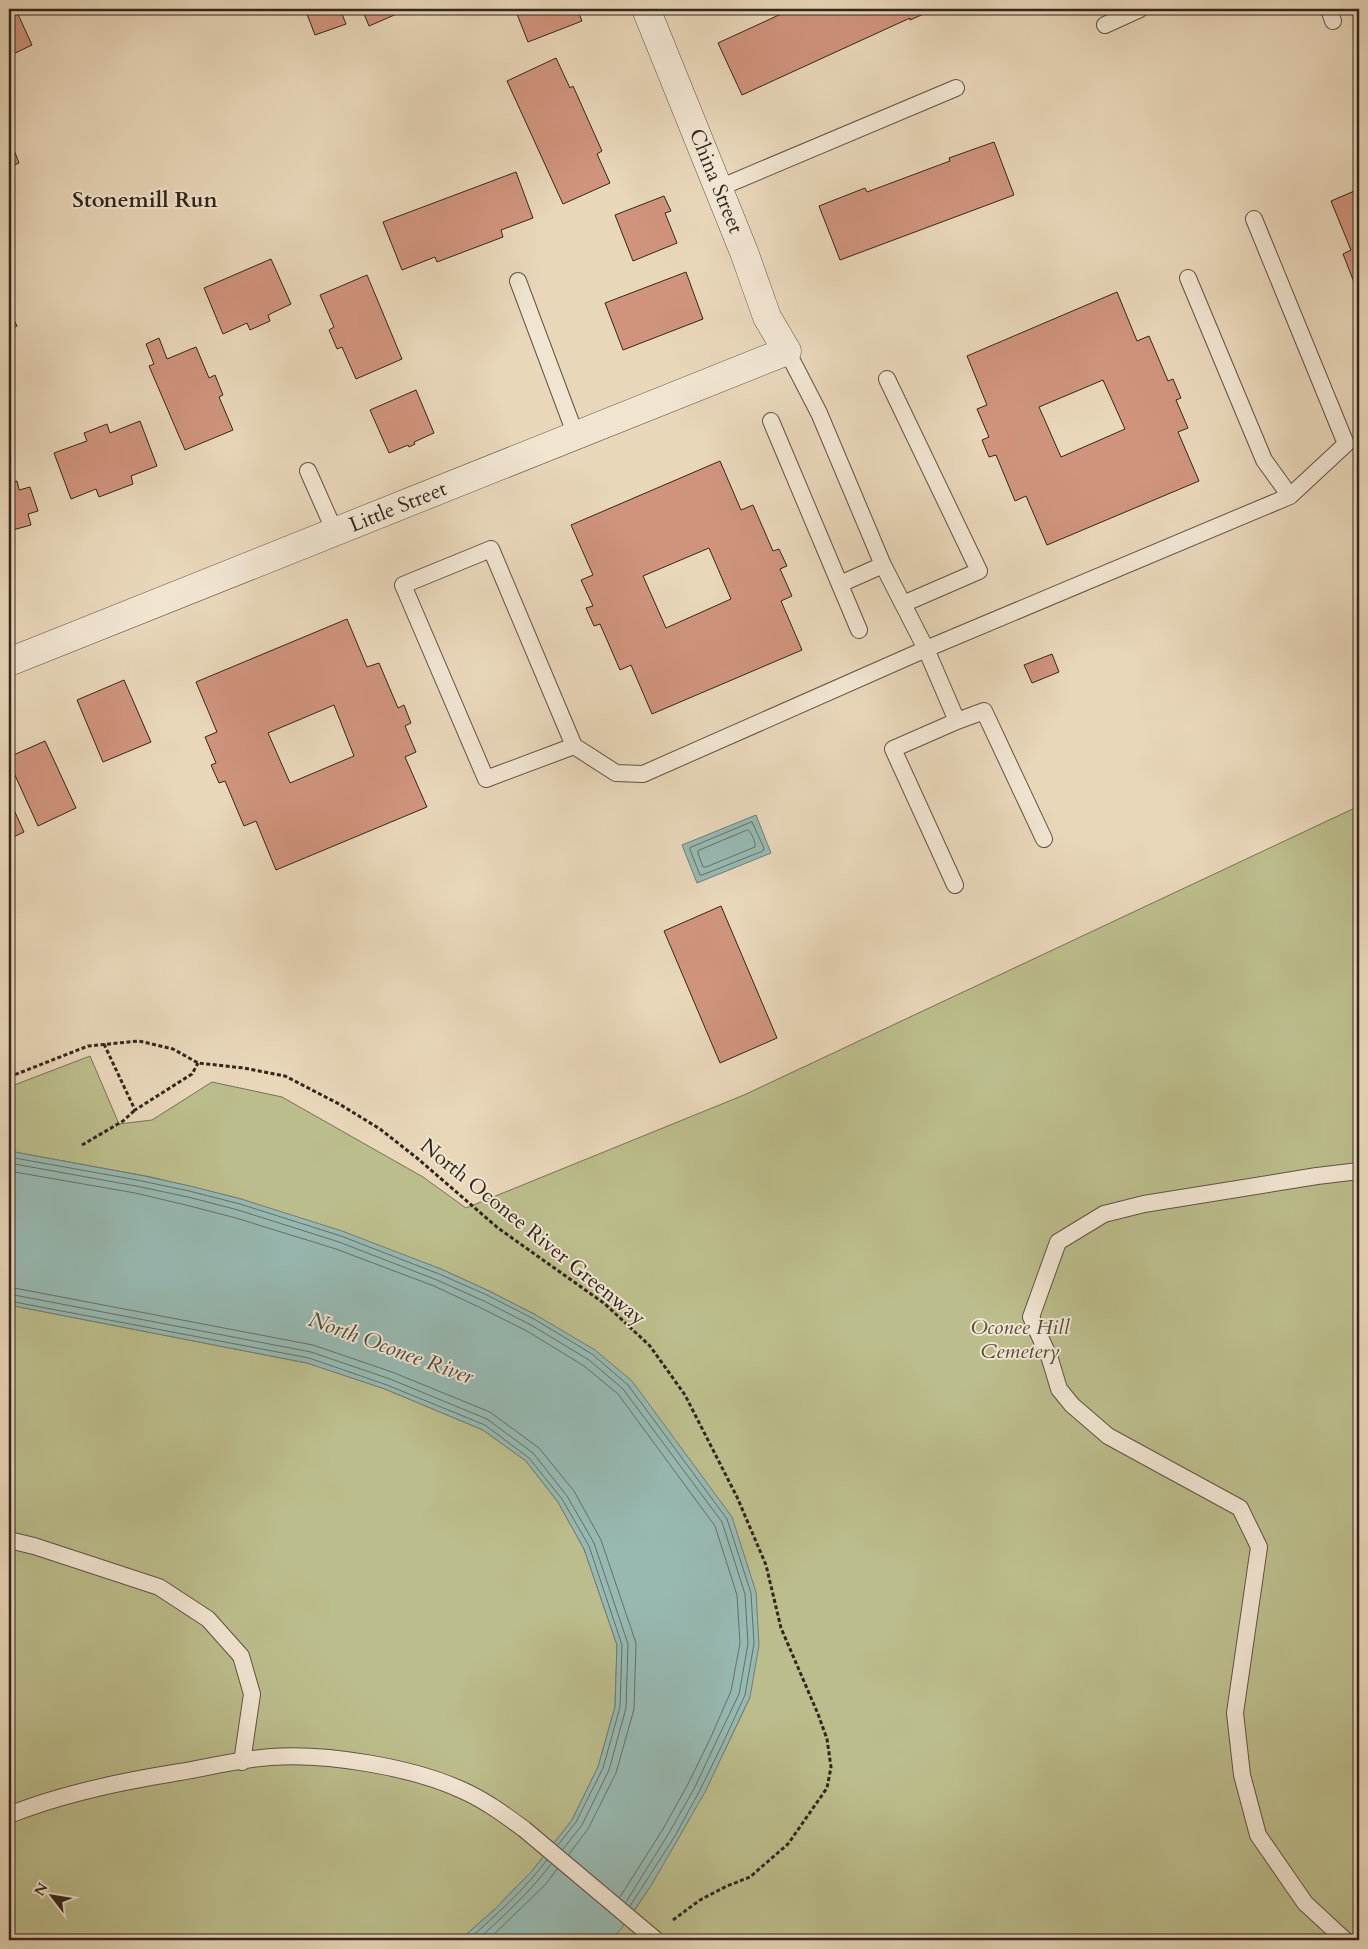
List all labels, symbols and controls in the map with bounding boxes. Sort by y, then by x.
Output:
street label: China Street [682,124,750,238]
district label: Stonemill Run [72,185,218,215]
street label: Little Street [345,474,451,540]
street label: North Oconee River Greenway [414,1132,652,1332]
water label: North Oconee River [304,1304,478,1392]
park label: Oconee Hill Cemetery [970,1313,1071,1366]
north arrow [28,1872,78,1922]
text: N [30,1879,53,1900]

